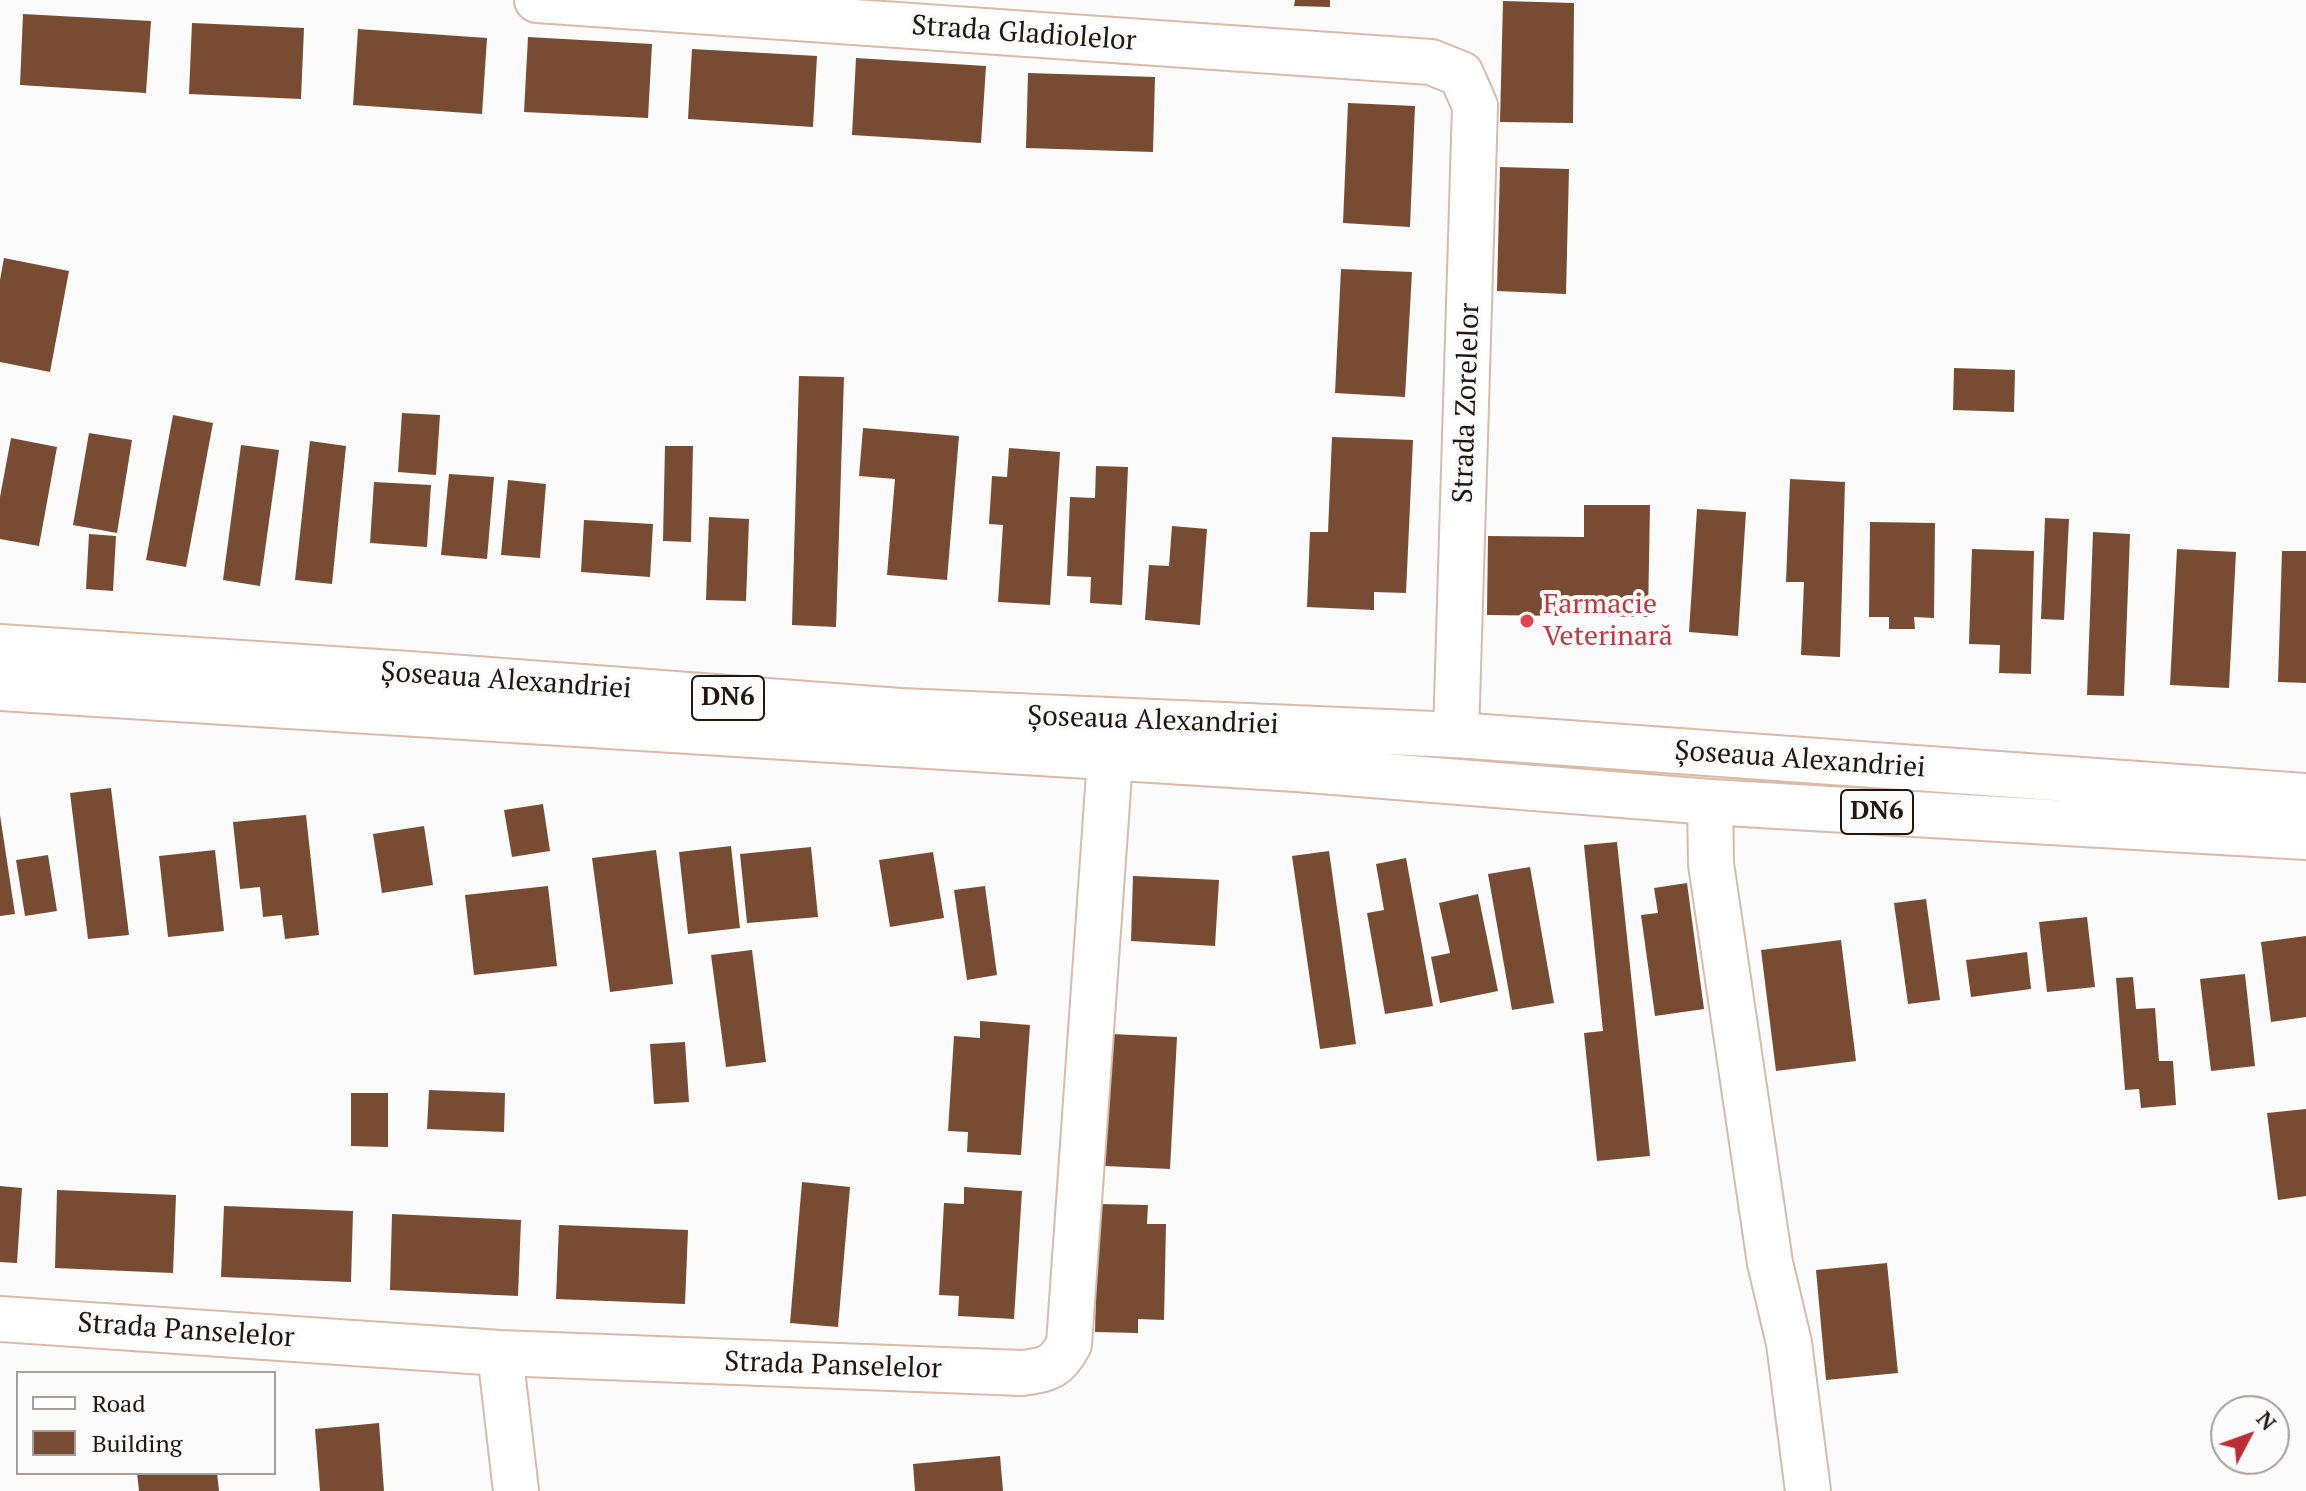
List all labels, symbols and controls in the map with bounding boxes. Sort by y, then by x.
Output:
street label: Strada Gladiolelor [910,9,1138,59]
street label: Strada Zorelelor [1447,302,1487,504]
place label: Farmacie Veterinară [1543,588,1673,654]
marker: Farmacie Veterinară [1518,612,1536,630]
street label: Șoseaua Alexandriei [379,655,633,707]
road number: DN6 [692,676,764,720]
street label: Șoseaua Alexandriei [1027,700,1279,742]
street label: Șoseaua Alexandriei [1673,734,1927,786]
road number: DN6 [1841,790,1913,834]
street label: Strada Panselelor [76,1307,296,1355]
street label: Strada Panselelor [724,1345,942,1387]
legend [16,1371,276,1475]
text: Road [92,1387,146,1419]
north arrow [2210,1395,2290,1475]
text: N [2251,1404,2283,1436]
text: Building [92,1427,182,1459]

